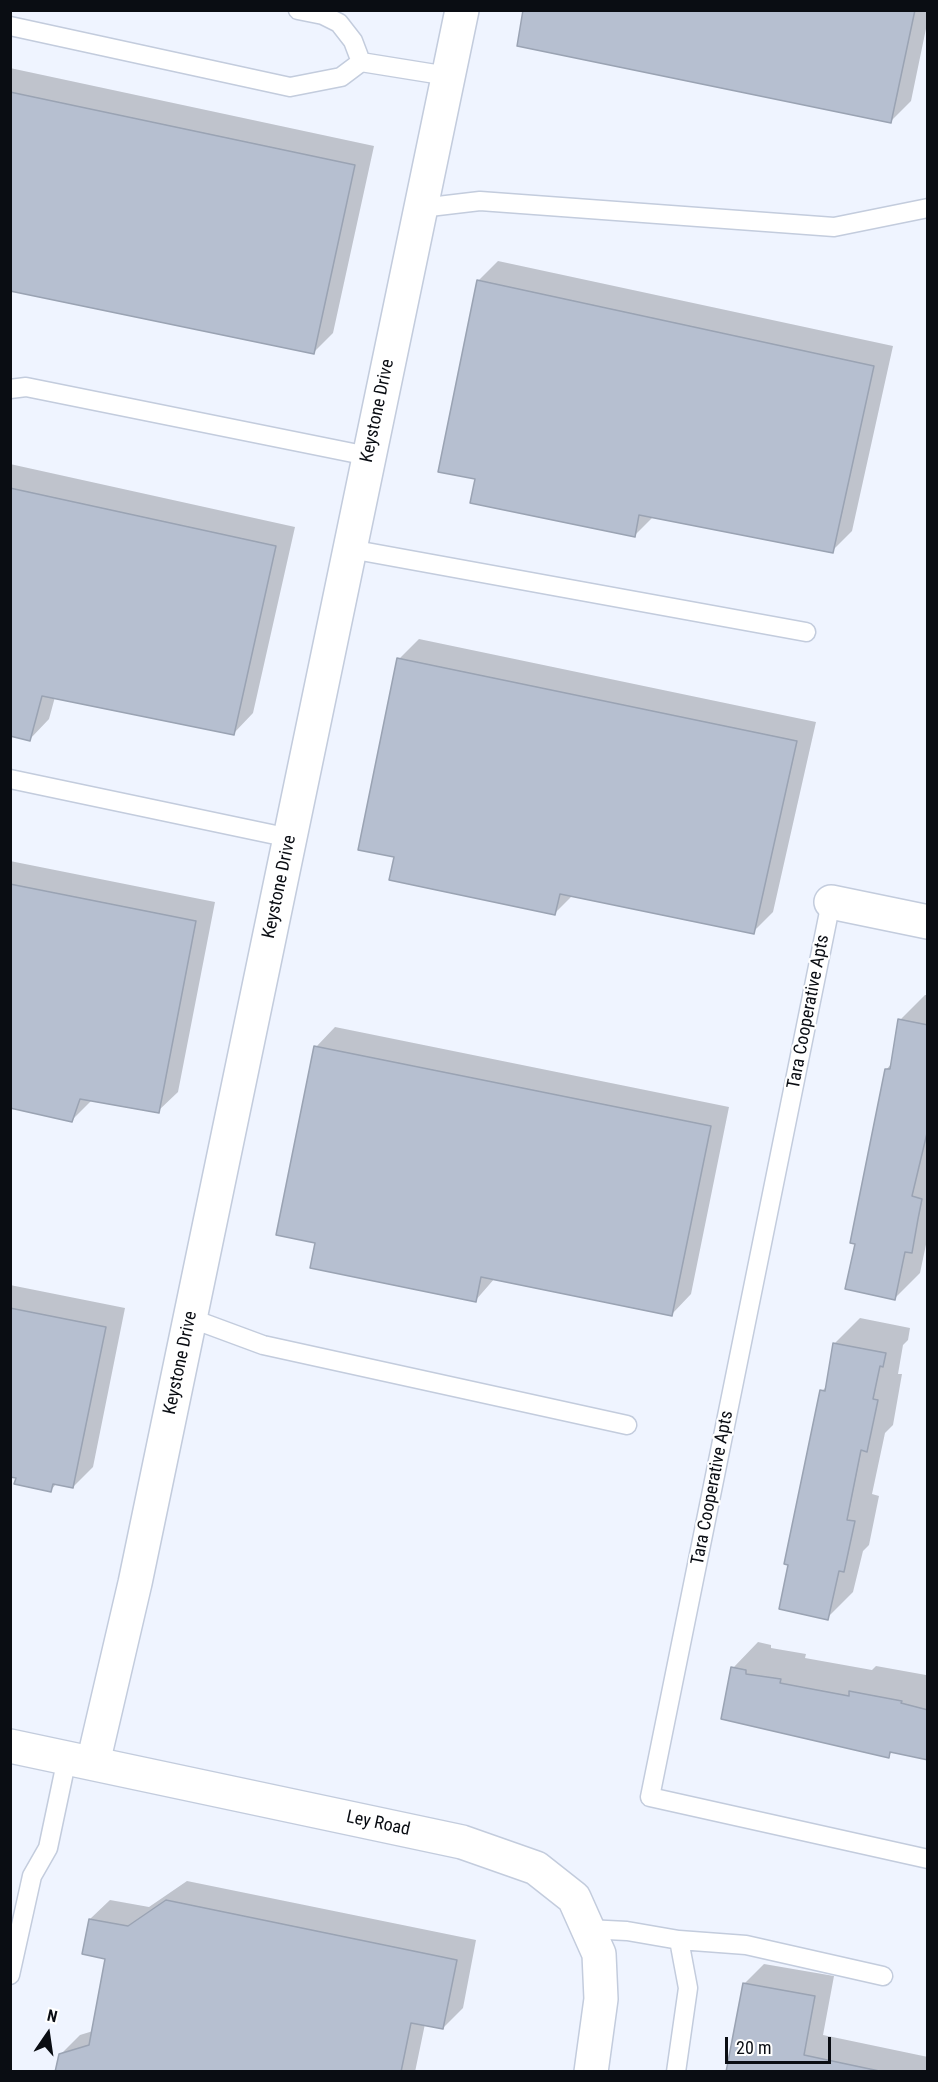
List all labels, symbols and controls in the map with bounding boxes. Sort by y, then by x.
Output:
street label: Keystone Drive [357,357,399,465]
street label: Keystone Drive [259,833,301,941]
street label: Tara Cooperative Apts [783,933,835,1091]
street label: Keystone Drive [160,1309,202,1417]
street label: Tara Cooperative Apts [687,1409,739,1567]
street label: Ley Road [344,1807,412,1841]
north arrow [18,2004,78,2064]
text: N [45,2006,59,2026]
scale bar [728,2025,834,2063]
text: 20 m [736,2037,771,2058]

